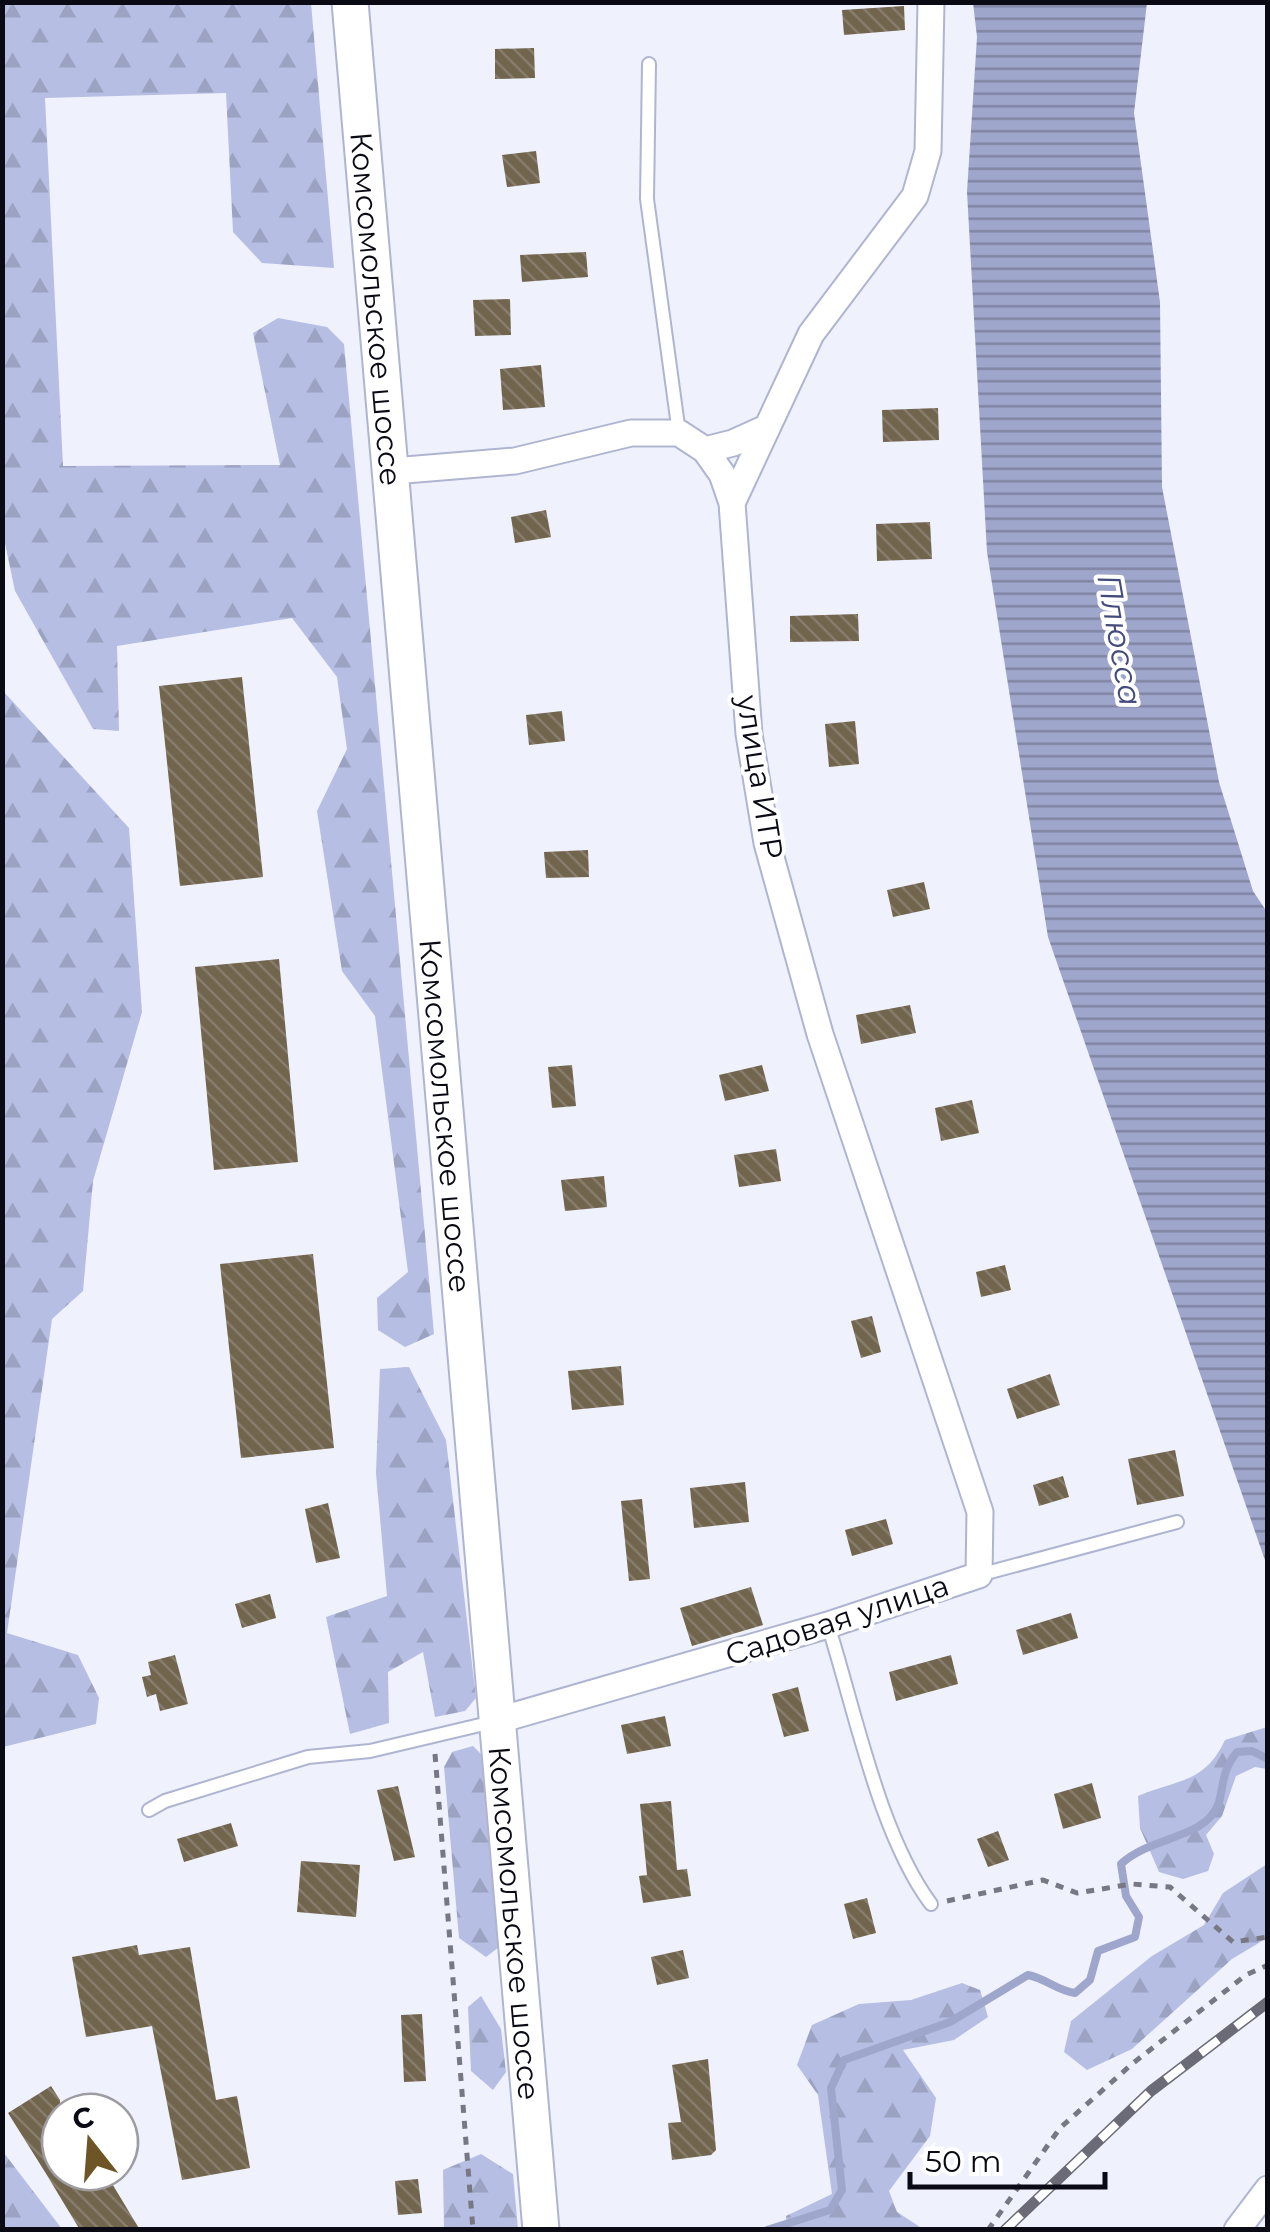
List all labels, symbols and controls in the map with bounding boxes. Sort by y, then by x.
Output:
street label: Комсомольское шоссе [343,130,410,487]
water label: Плюсса [1089,571,1151,709]
street label: улица ИТР [729,692,791,861]
street label: Комсомольское шоссе [412,937,479,1295]
street label: Садовая улица [721,1566,953,1674]
street label: Комсомольское шоссе [481,1744,548,2102]
north arrow [40,2092,140,2192]
text: С [68,2099,97,2137]
scale bar [910,2127,1105,2189]
text: 50 m [925,2143,1002,2180]

